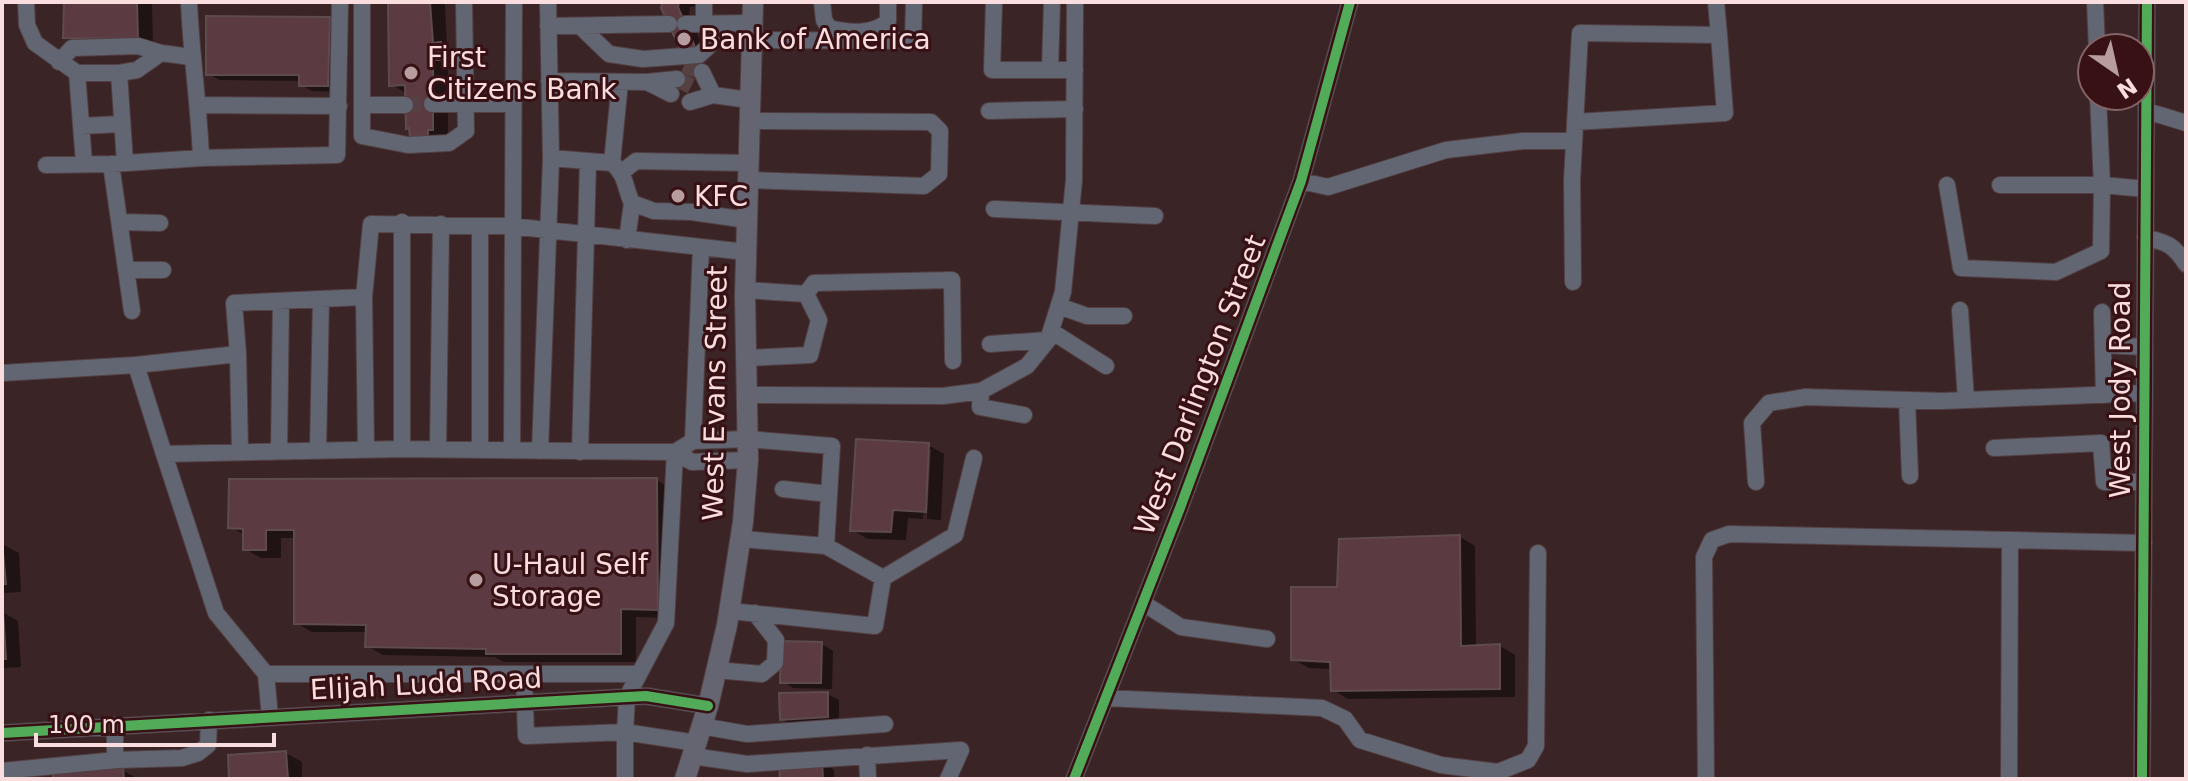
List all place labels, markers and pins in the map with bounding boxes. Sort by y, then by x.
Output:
place label: Bank of America [700,23,931,56]
marker: Bank of America [675,30,693,48]
place label: First Citizens Bank [427,41,617,106]
marker: First Citizens Bank [402,64,420,82]
place label: KFC [694,180,748,213]
marker: KFC [669,187,687,205]
place label: U-Haul Self Storage [492,548,649,613]
marker: U-Haul Self Storage [467,571,485,589]

